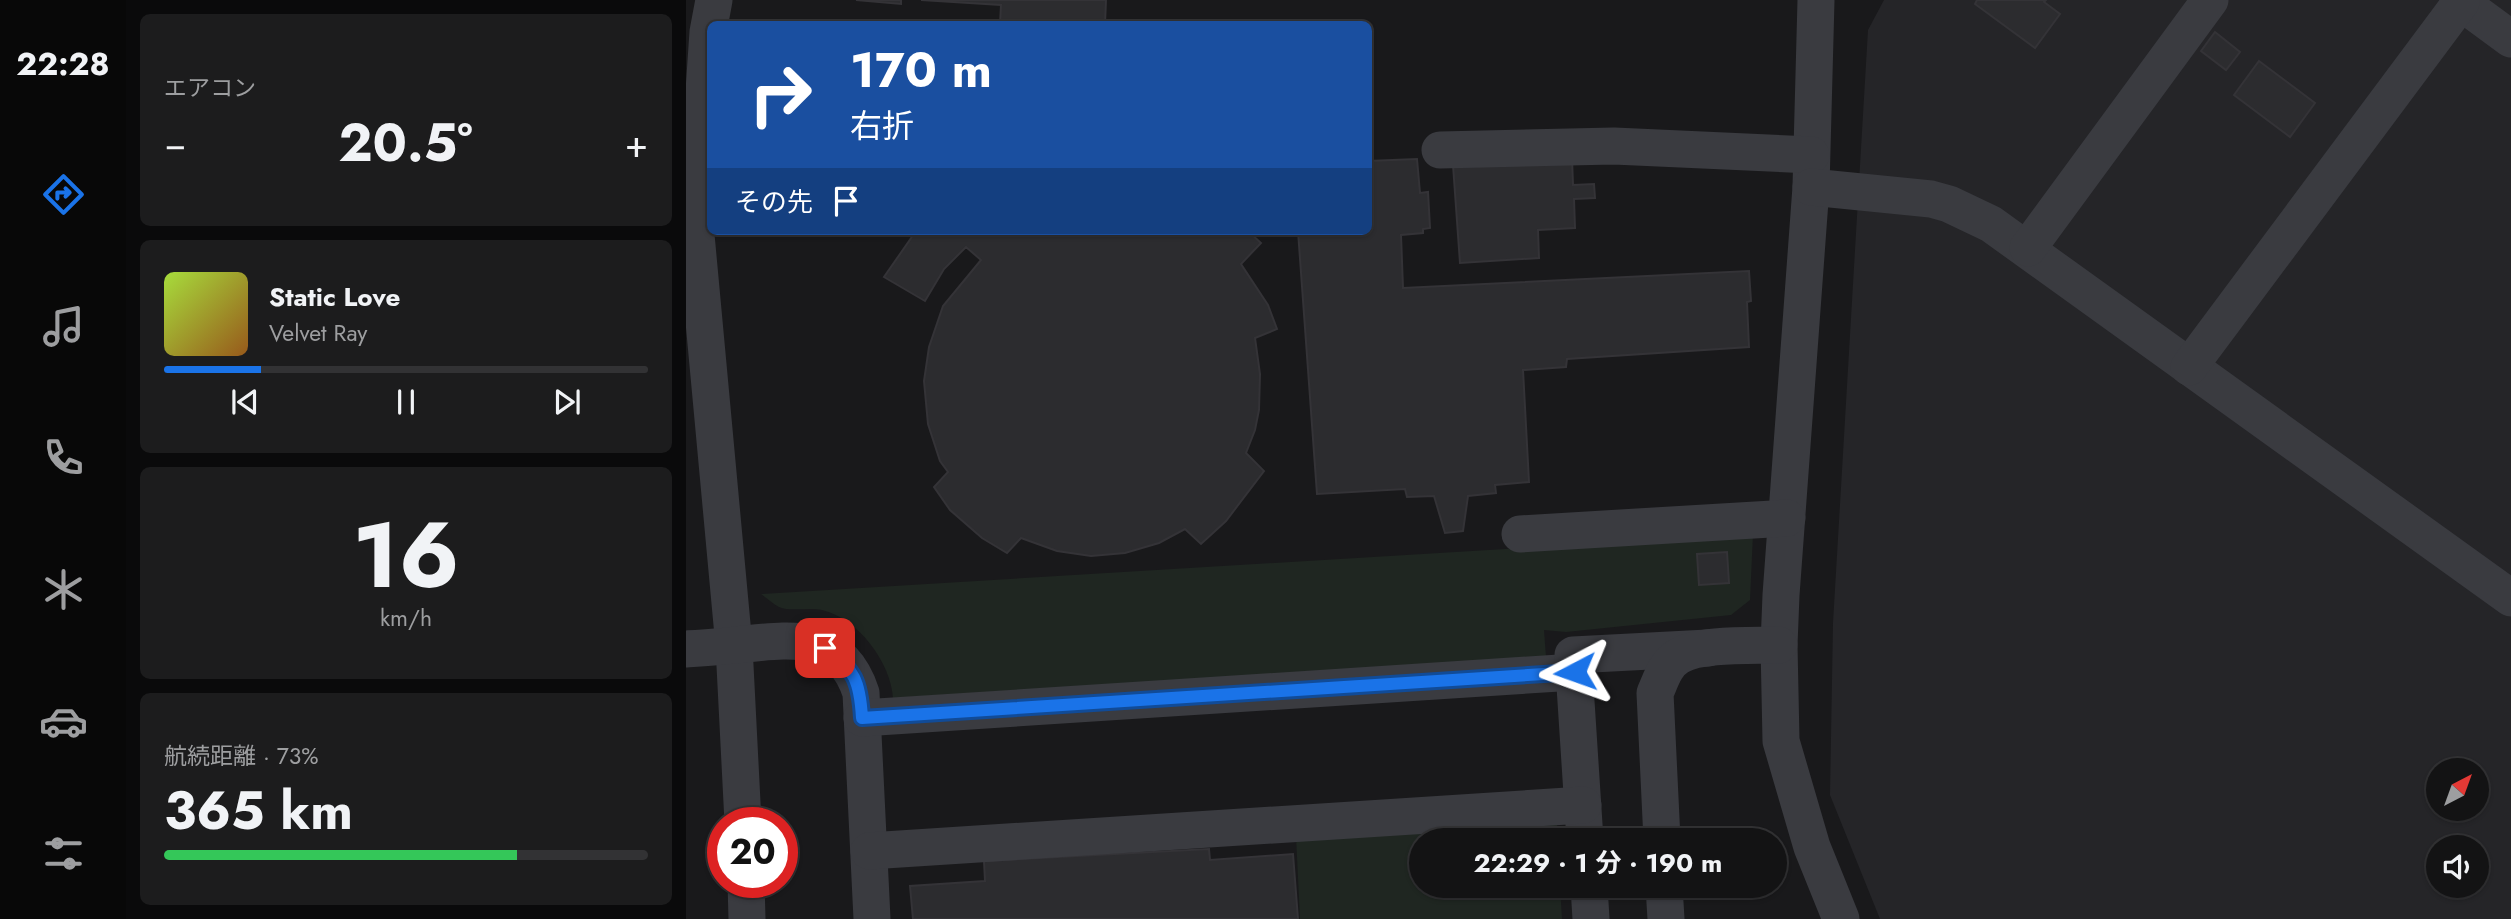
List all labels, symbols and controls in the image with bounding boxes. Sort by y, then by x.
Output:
text: 170 m [850,35,992,105]
text: 22:28 [16,41,110,87]
icon: right [735,49,826,140]
text: エアコン [164,71,256,105]
text: 右折 [850,103,914,149]
text: 20.5° [338,105,473,181]
text: − [164,116,186,171]
text: + [625,116,648,171]
icon: directions [39,170,88,219]
icon: arrive [827,182,865,220]
text: その先 [735,183,813,221]
text: Static Love [269,278,401,316]
icon: music [39,302,88,351]
text: Velvet Ray [269,316,367,350]
icon: previous [226,383,264,421]
icon: pause [387,383,425,421]
icon: next [548,383,586,421]
icon: phone [39,433,88,482]
text: 16 [352,490,460,621]
icon: climate [39,565,88,614]
text: km/h [380,601,432,635]
pin [795,618,855,678]
icon: arrive [806,629,844,667]
position arrow [1538,635,1612,709]
icon: car [39,697,88,746]
text: 航続距離 · 73% [164,739,319,773]
north arrow [2426,758,2488,821]
map controls [2426,758,2489,898]
text: 365 km [164,773,353,849]
speed limit sign: 20 [707,807,798,898]
icon: filters [39,829,88,878]
button: sound [2426,835,2489,898]
text: 22:29 · 1 分 · 190 m [1474,844,1722,882]

